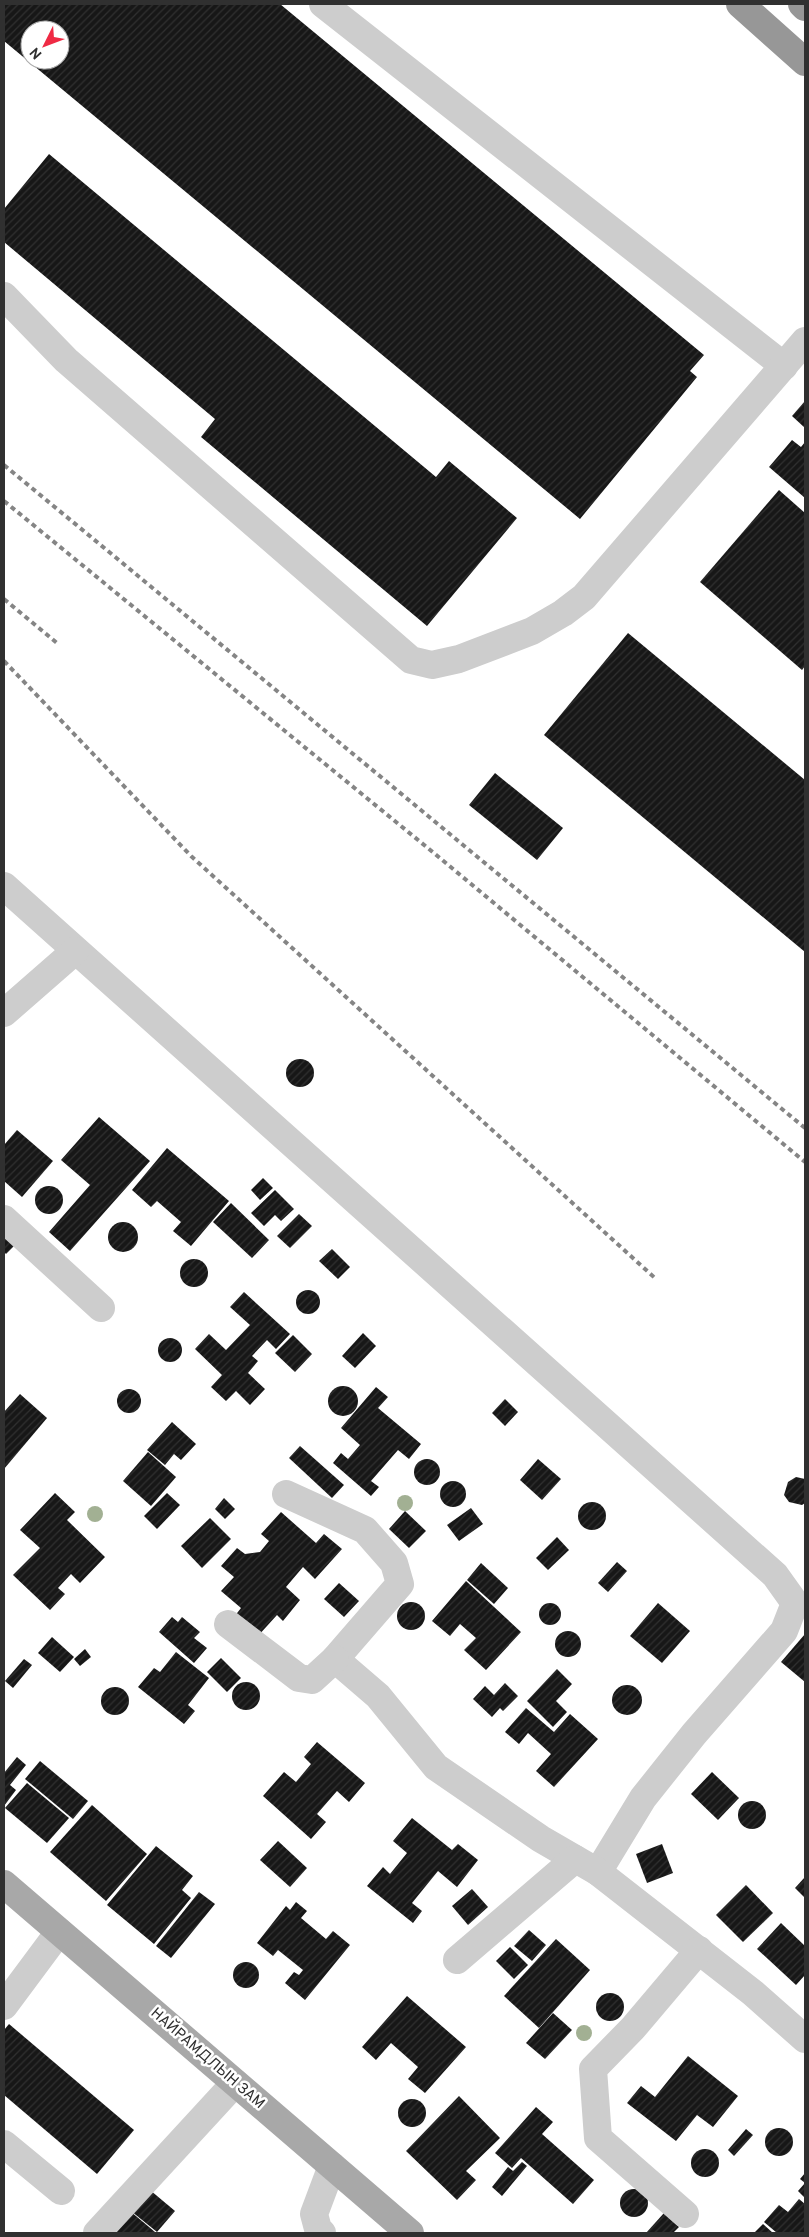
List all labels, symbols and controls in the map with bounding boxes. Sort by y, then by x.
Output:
north arrow [20,20,70,70]
text: N [27,43,46,62]
street label: НАЙРАМДЛЫН ЗАМ [146,2003,269,2114]

